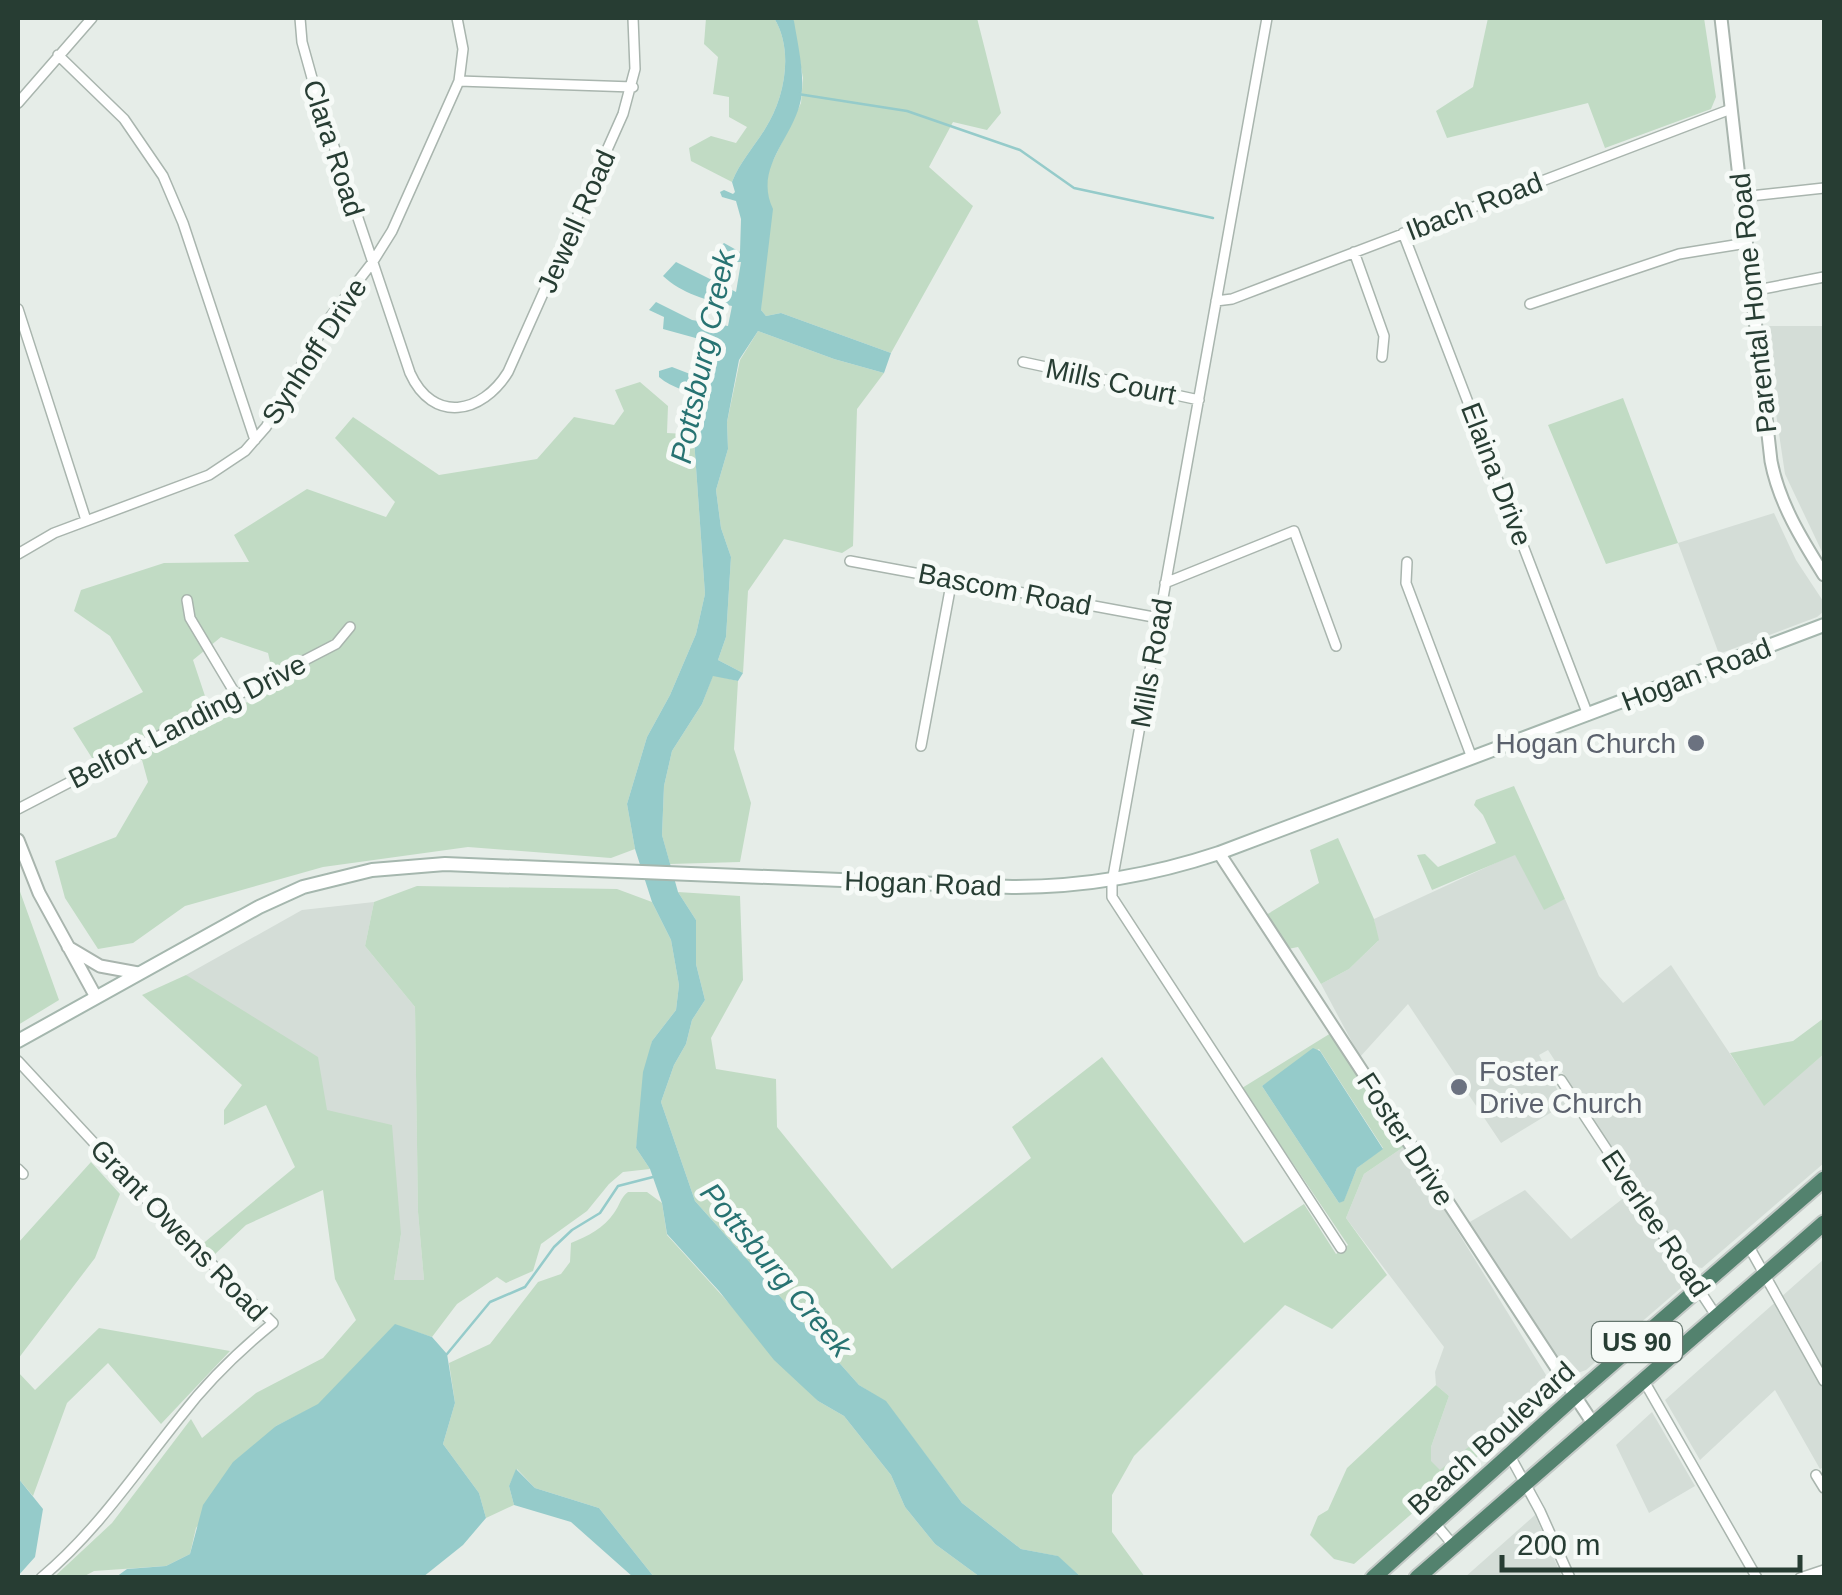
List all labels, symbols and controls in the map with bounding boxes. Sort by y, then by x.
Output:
street label: Clara Road [297,76,370,220]
street label: Jewell Road [531,145,622,297]
street label: Ibach Road [1402,166,1547,247]
street label: Parental Home Road [1724,171,1783,435]
water label: Pottsburg Creek [664,246,742,466]
street label: Synhoff Drive [256,273,373,430]
street label: Mills Court [1043,353,1179,410]
street label: Elaina Drive [1455,398,1538,550]
street label: Bascom Road [916,557,1094,621]
street label: Mills Road [1125,596,1178,730]
street label: Hogan Road [1617,632,1775,717]
street label: Belfort Landing Drive [64,648,311,795]
place label: Hogan Church [1495,728,1676,759]
marker: Hogan Church [1685,732,1707,754]
street label: Hogan Road [844,865,1002,902]
place label: Foster Drive Church [1479,1056,1642,1119]
street label: Foster Drive [1351,1067,1460,1212]
marker: Foster Drive Church [1448,1076,1470,1098]
street label: Grant Owens Road [84,1133,273,1327]
street label: Everlee Road [1595,1144,1716,1302]
water label: Pottsburg Creek [694,1176,860,1365]
road number: US 90 [1592,1322,1682,1362]
street label: Beach Boulevard [1402,1356,1581,1521]
scale bar [1502,1510,1800,1572]
text: 200 m [1517,1528,1600,1561]

